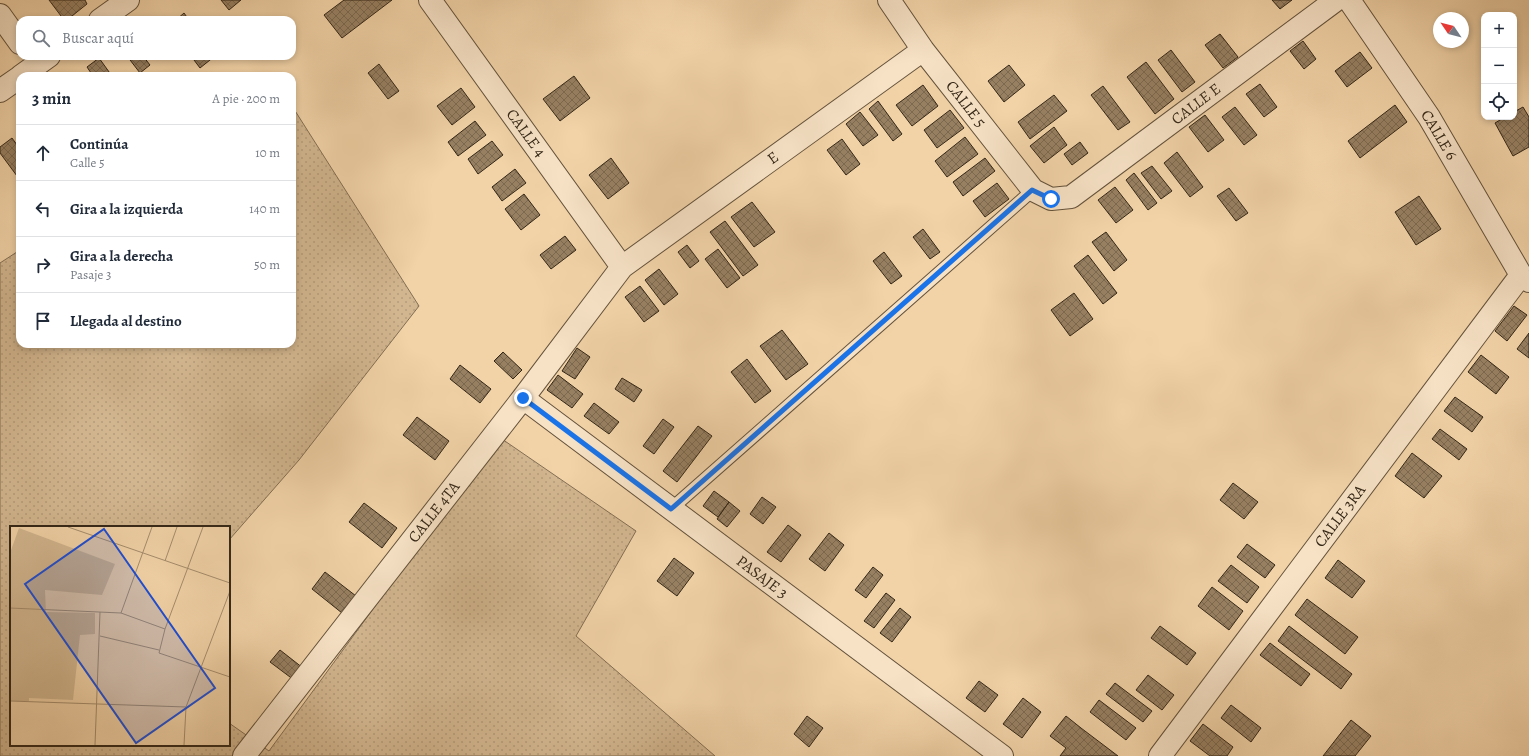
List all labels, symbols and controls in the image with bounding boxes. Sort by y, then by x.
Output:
north arrow [1433,12,1469,48]
map controls [1481,12,1517,120]
button: + [1481,12,1517,48]
search box [16,16,296,60]
icon: search [30,27,52,49]
text: Buscar aquí [62,28,134,48]
button: − [1481,48,1517,84]
street label: CALLE 5 [941,76,992,132]
street label: CALLE E [1167,78,1225,130]
button: locate [1481,84,1517,120]
text: 3 min [32,87,71,110]
text: A pie · 200 m [212,90,280,107]
street label: CALLE 4 [501,104,551,162]
street label: CALLE 6 [1415,106,1463,164]
text: Continúa [70,134,128,154]
icon: ahead [32,142,54,164]
text: 10 m [255,144,280,161]
street label: E [763,146,783,170]
text: Calle 5 [70,154,105,171]
route start [1042,190,1060,208]
icon: left [32,198,54,220]
text: Gira a la izquierda [70,199,183,219]
text: 140 m [249,200,280,217]
text: Gira a la derecha [70,246,173,266]
icon: right [32,254,54,276]
text: 50 m [254,256,280,273]
text: Pasaje 3 [70,266,111,283]
icon: arrive [32,310,54,332]
text: Llegada al destino [70,311,182,331]
route end [514,389,532,407]
street label: CALLE 4TA [403,476,465,547]
street label: CALLE 3RA [1309,480,1371,552]
inset map [10,526,230,746]
street label: PASAJE 3 [732,550,792,604]

